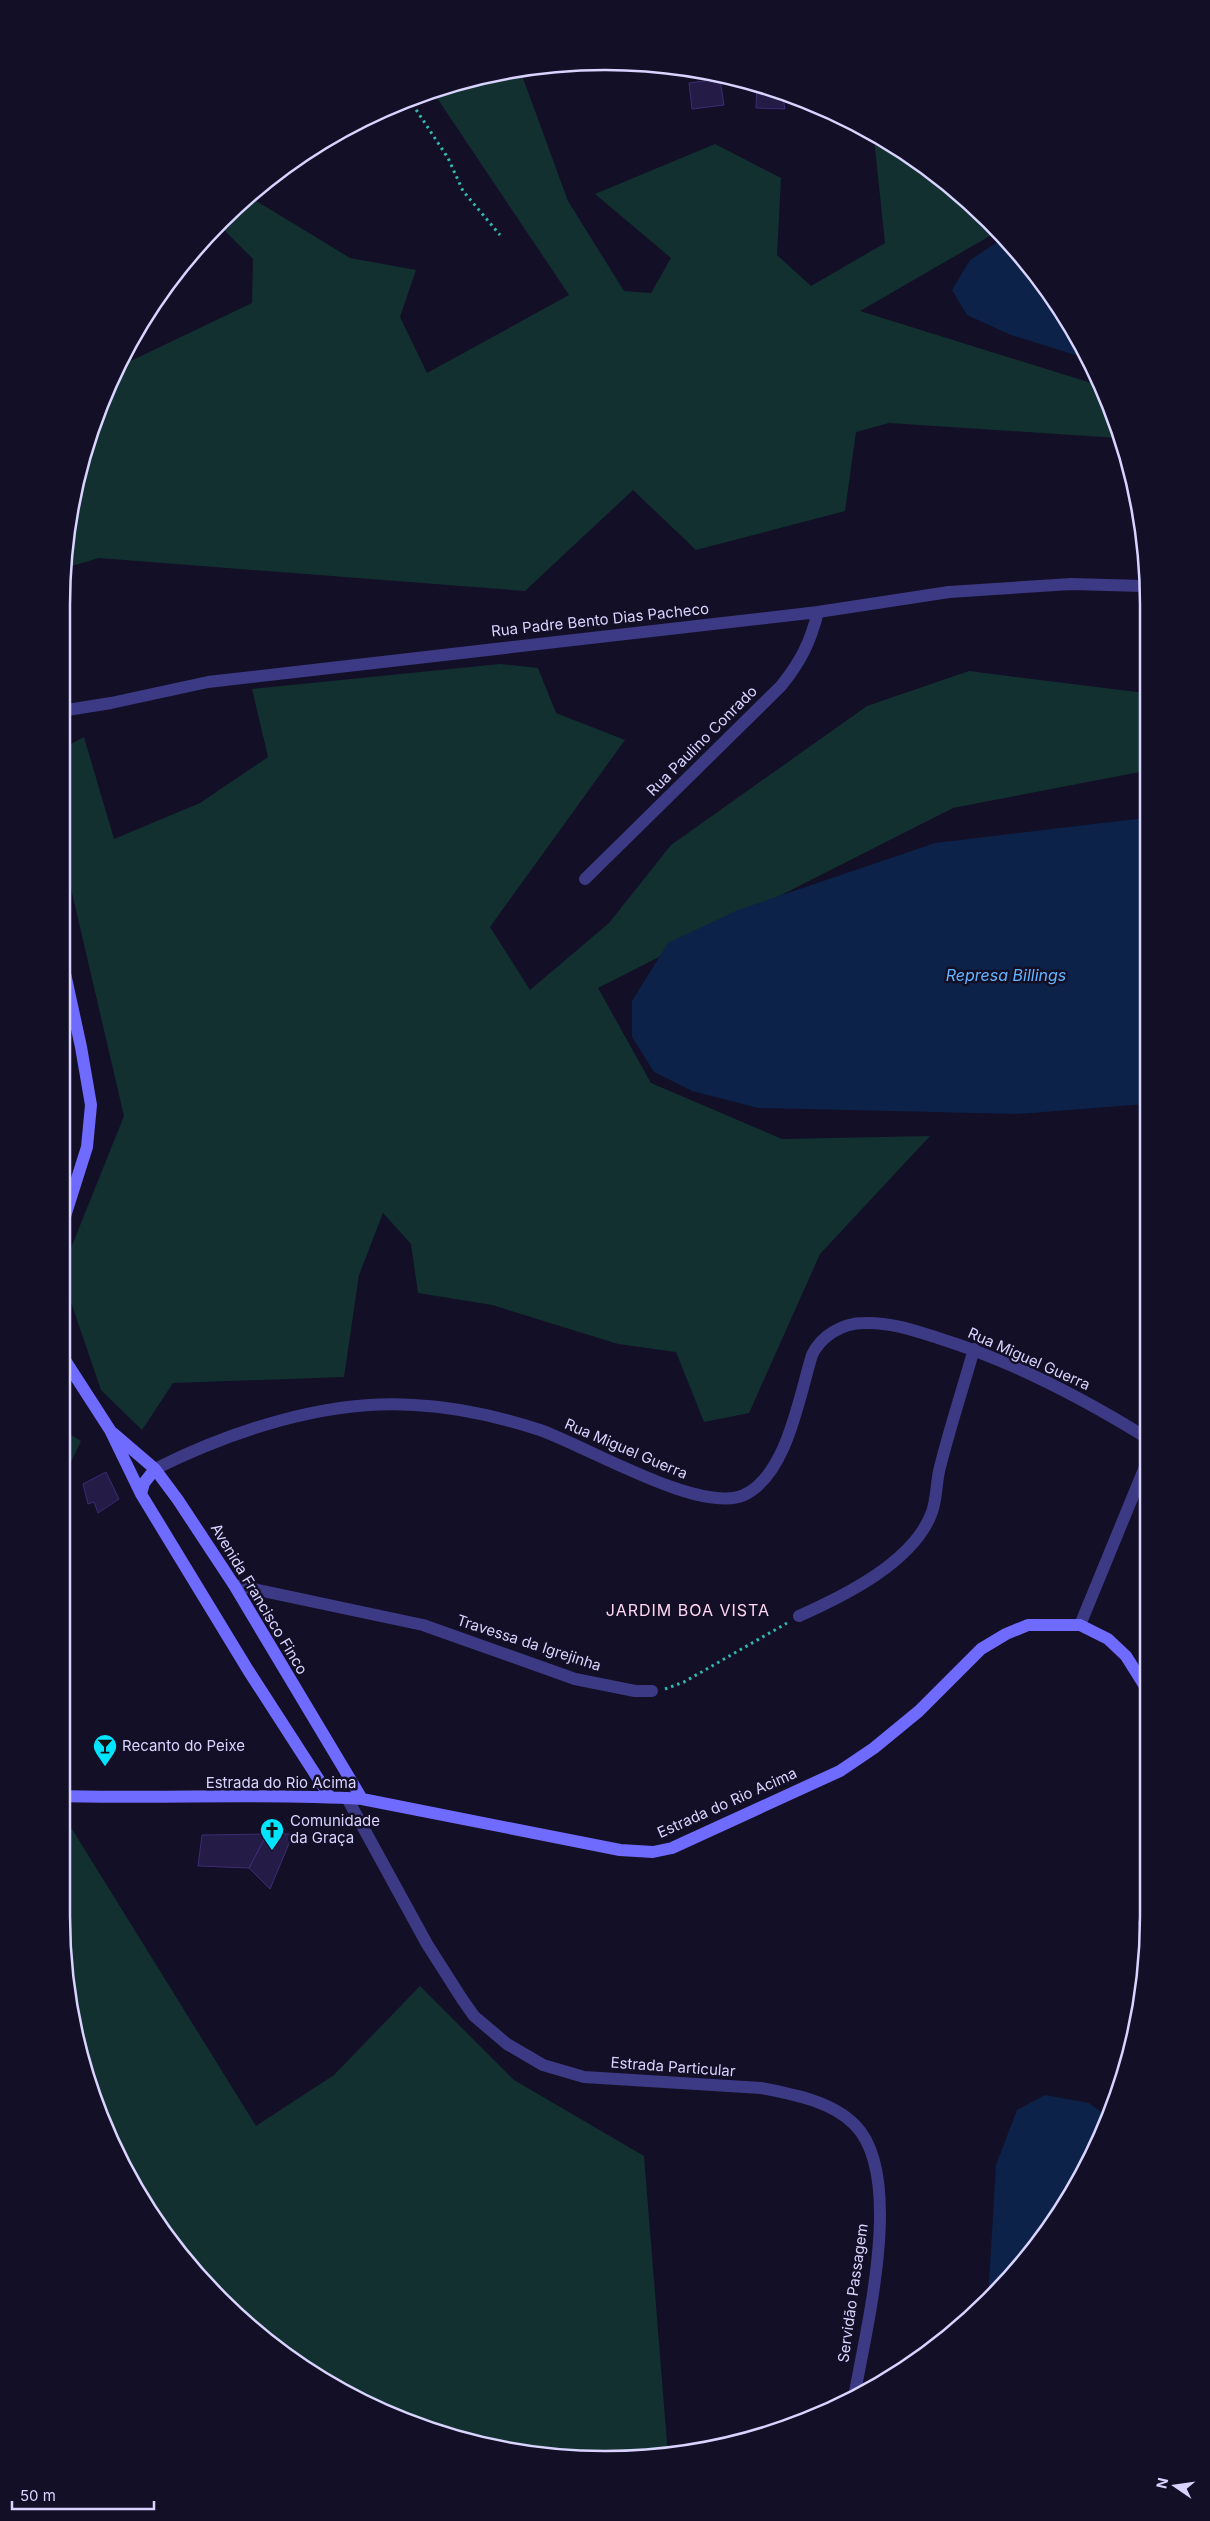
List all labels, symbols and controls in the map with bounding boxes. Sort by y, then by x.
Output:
street label: Rua Padre Bento Dias Pacheco [490,599,710,640]
street label: Rua Paulino Conrado [642,681,761,800]
water label: Represa Billings [946,965,1066,985]
street label: Rua Miguel Guerra [965,1323,1093,1394]
street label: Rua Miguel Guerra [562,1414,691,1483]
street label: Avenida Francisco Finco [207,1520,312,1678]
district label: JARDIM BOA VISTA [606,1600,770,1620]
street label: Travessa da Igrejinha [455,1610,604,1675]
bar icon: Recanto do Peixe [92,1733,118,1767]
place label: Recanto do Peixe [122,1736,245,1755]
street label: Estrada do Rio Acima [654,1763,800,1842]
street label: Estrada do Rio Acima [206,1773,356,1792]
place label: Comunidade da Graça [290,1811,380,1847]
church icon: Comunidade da Graça [259,1817,285,1851]
street label: Estrada Particular [610,2053,737,2080]
street label: Servidão Passagem [833,2222,872,2364]
north arrow [1150,2461,1200,2511]
text: N [1152,2476,1171,2490]
scale bar [12,2478,155,2510]
text: 50 m [20,2486,56,2505]

